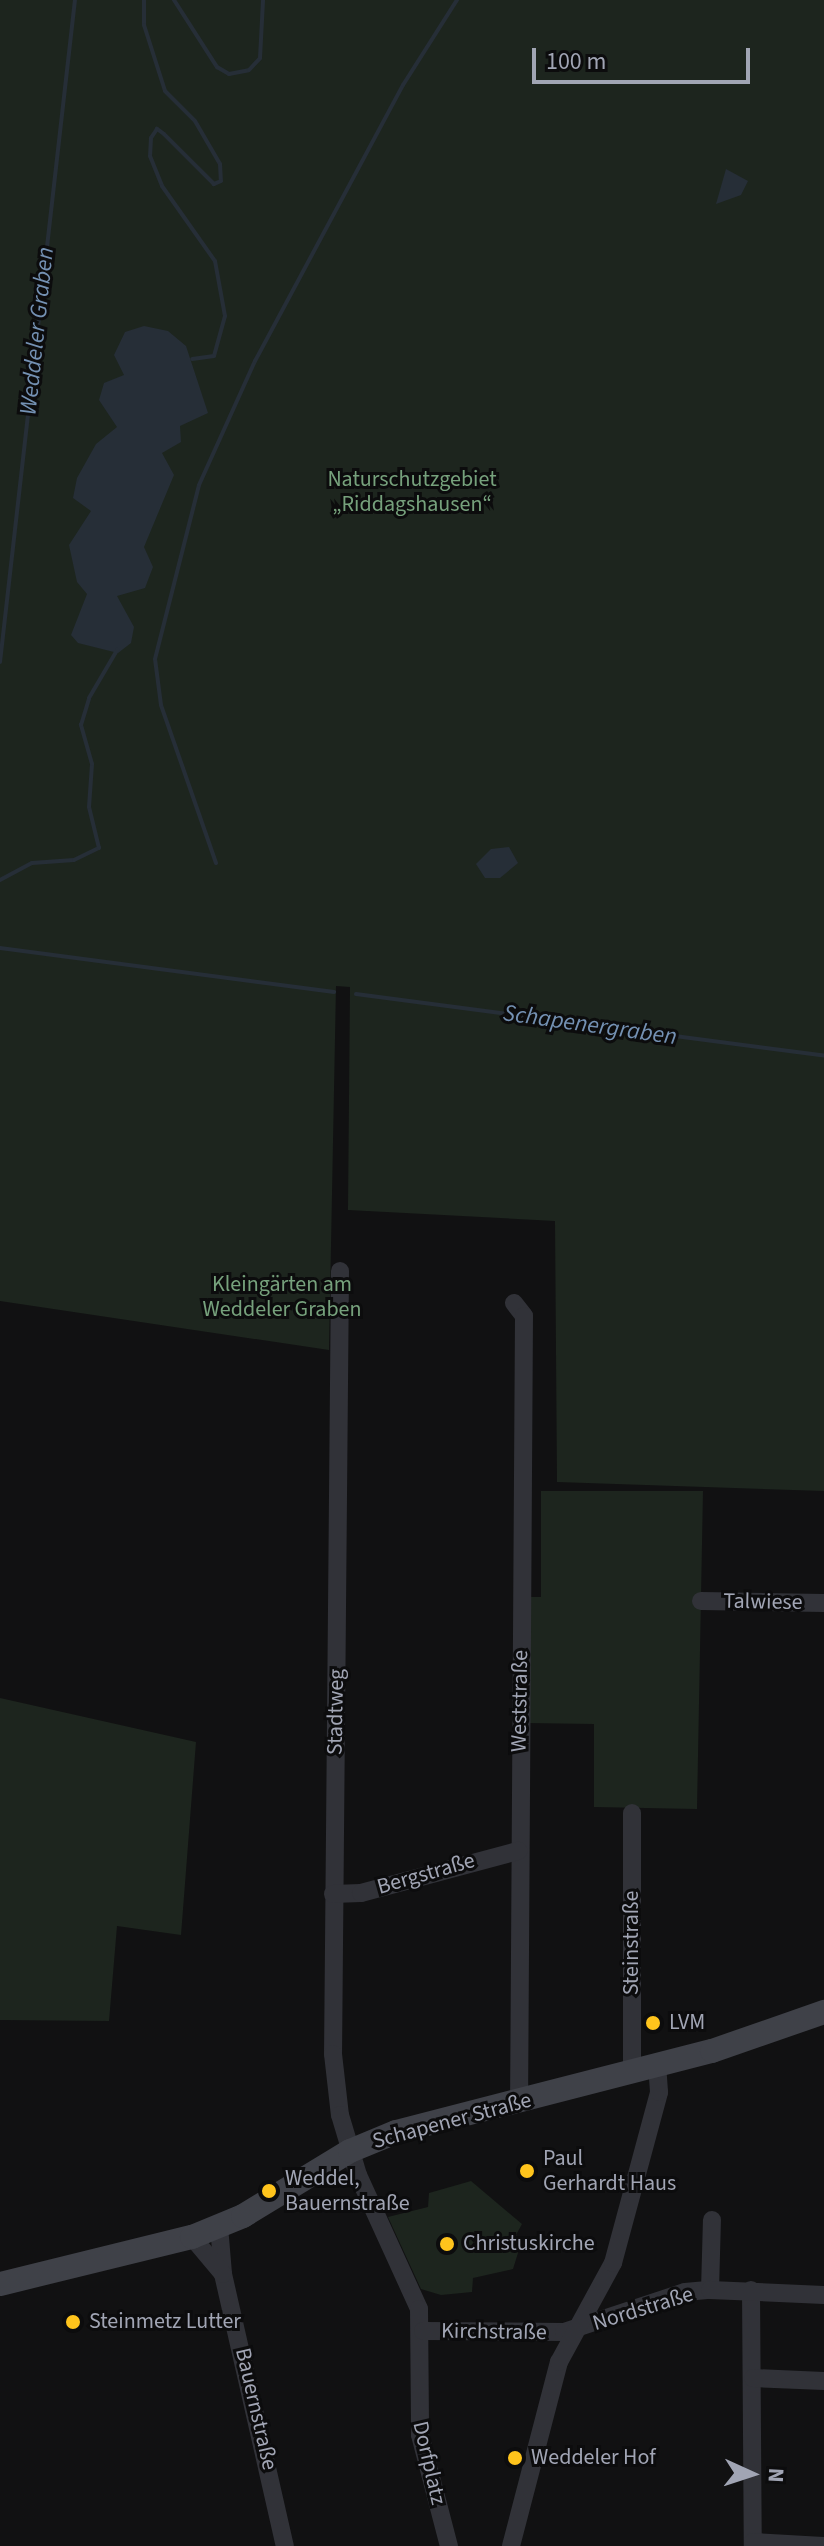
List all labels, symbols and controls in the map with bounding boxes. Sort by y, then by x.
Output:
scale bar [536,32,754,82]
text: 100 m [546,44,606,79]
water label: Weddeler Graben [14,245,60,417]
park label: Naturschutzgebiet „Riddagshausen“ [327,466,497,518]
water label: Schapenergraben [501,999,679,1051]
park label: Kleingärten am Weddeler Graben [203,1271,361,1322]
street label: Talwiese [723,1588,803,1616]
street label: Weststraße [506,1650,534,1752]
street label: Stadtweg [322,1669,350,1755]
street label: Bergstraße [374,1847,478,1901]
street label: Steinstraße [619,1891,645,1995]
place label: LVM [669,2010,705,2036]
marker: LVM [644,2014,662,2032]
street label: Schapener Straße [370,2087,534,2155]
place label: Paul Gerhardt Haus [543,2145,676,2196]
marker: Paul Gerhardt Haus [518,2162,536,2180]
place label: Weddel, Bauernstraße [285,2165,410,2216]
marker: Weddel, Bauernstraße [260,2182,278,2200]
place label: Christuskirche [463,2231,595,2257]
marker: Christuskirche [438,2235,456,2253]
street label: Nordstraße [590,2281,696,2337]
place label: Steinmetz Lutter [89,2309,241,2335]
marker: Steinmetz Lutter [64,2313,82,2331]
street label: Kirchstraße [441,2318,547,2346]
street label: Bauernstraße [229,2345,283,2473]
street label: Dorfplatz [407,2419,451,2507]
north arrow [712,2434,792,2514]
place label: Weddeler Hof [531,2445,656,2471]
marker: Weddeler Hof [506,2449,524,2467]
text: N [760,2467,792,2483]

